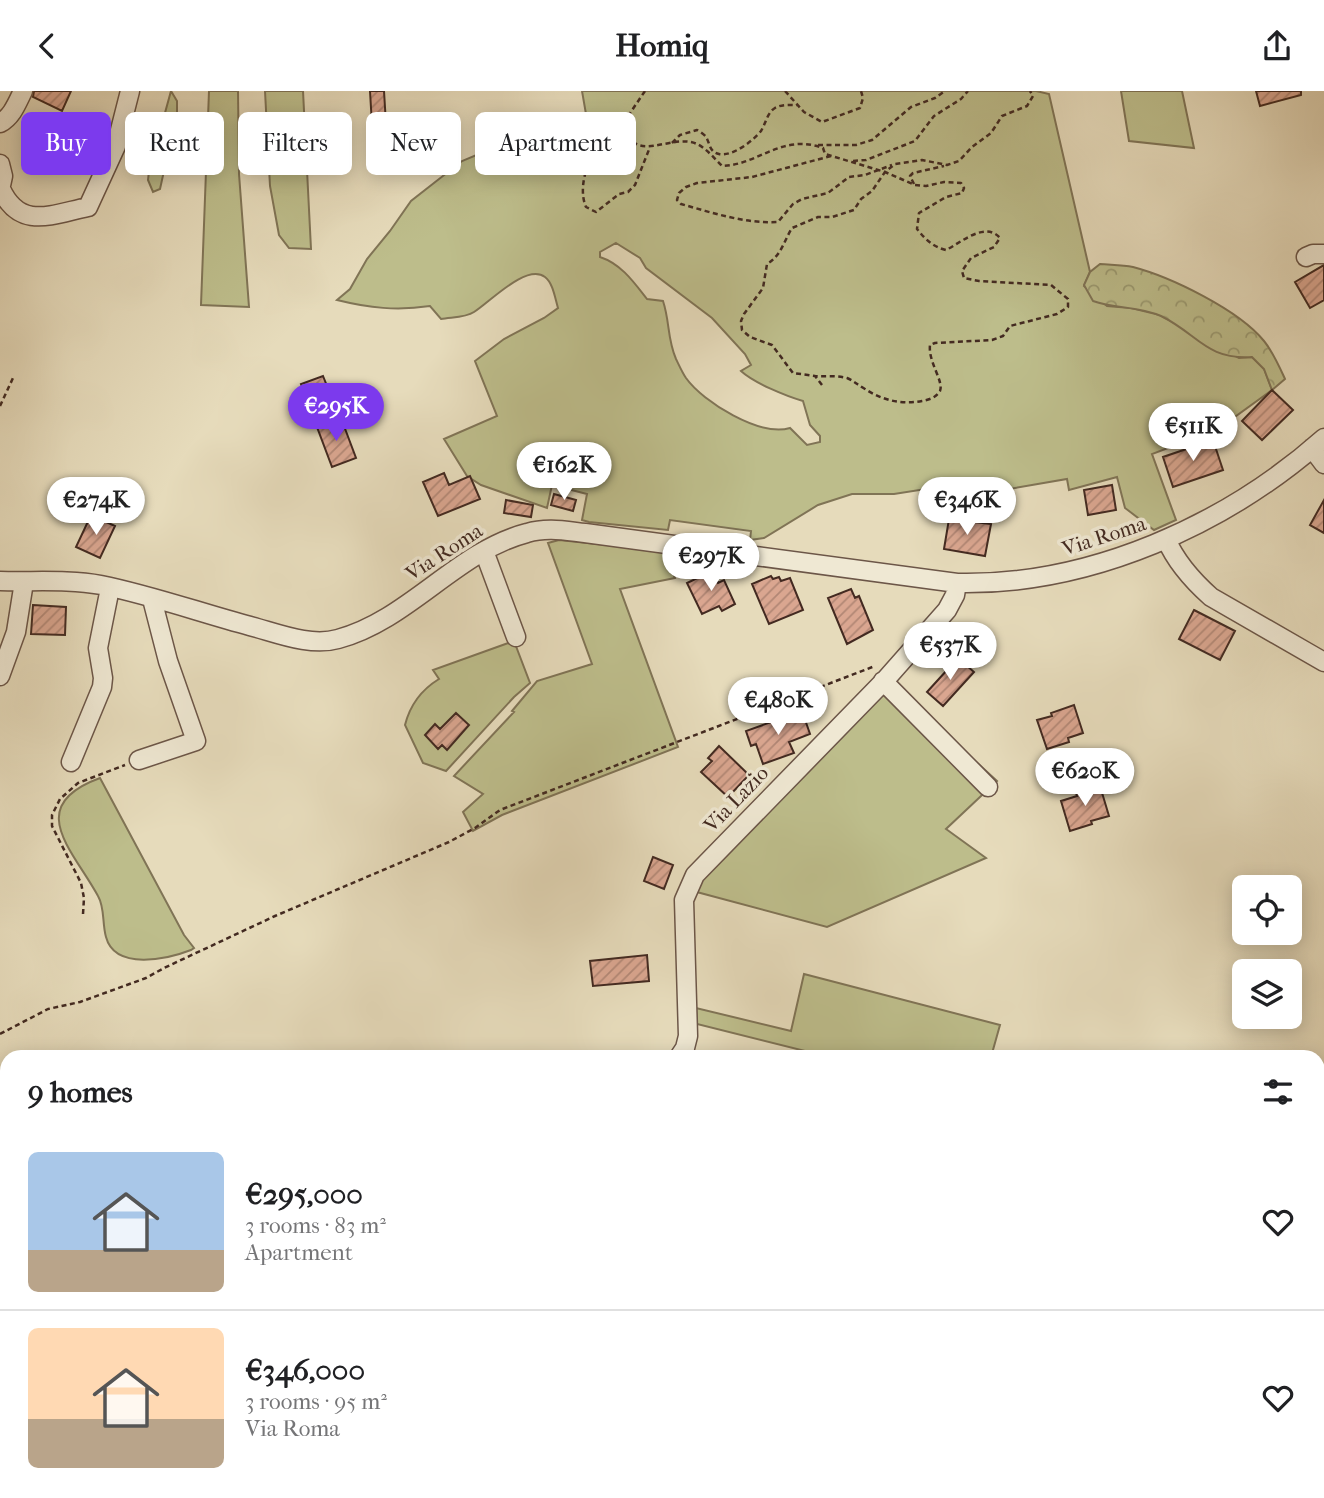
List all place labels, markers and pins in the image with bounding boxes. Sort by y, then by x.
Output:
pin: €295K [287,383,385,443]
pin: €511K [1144,403,1242,463]
pin: €162K [515,443,613,502]
pin: €274K [47,477,145,537]
pin: €346K [918,477,1016,537]
pin: €297K [662,533,760,593]
pin: €537K [901,623,999,682]
pin: €480K [729,677,827,737]
pin: €620K [1036,749,1134,808]

